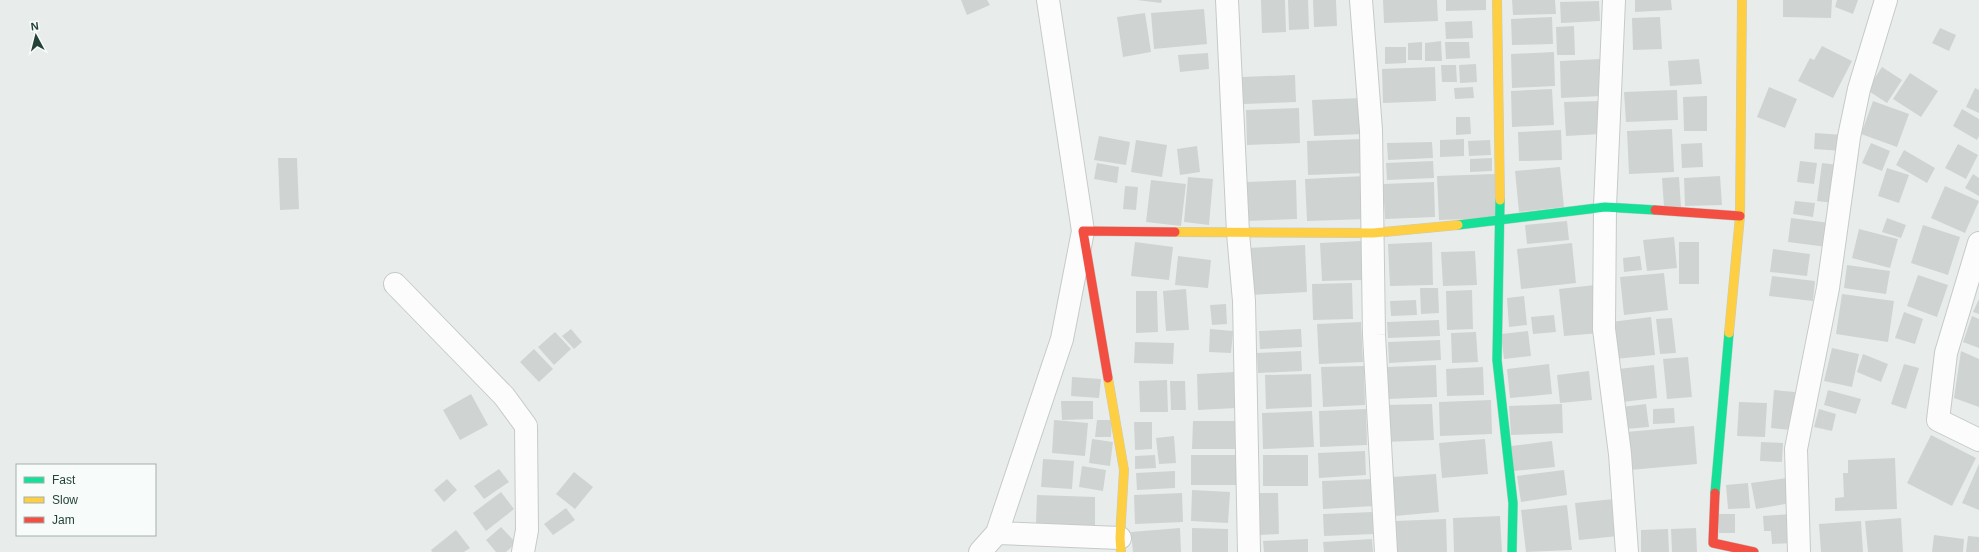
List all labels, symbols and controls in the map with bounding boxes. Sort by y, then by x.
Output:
north arrow [16,16,56,56]
text: N [30,20,40,33]
legend [16,464,156,536]
text: Fast [52,473,76,487]
text: Slow [52,493,78,507]
text: Jam [52,513,75,527]

